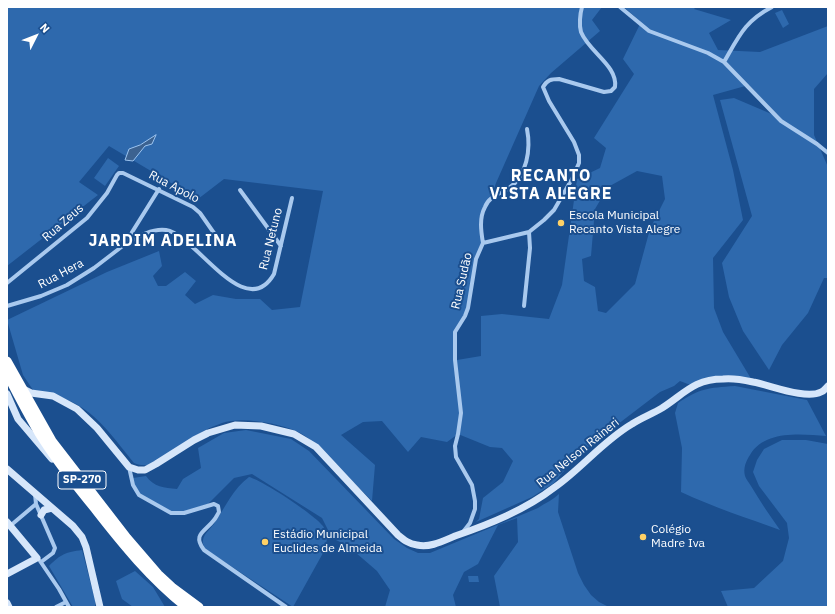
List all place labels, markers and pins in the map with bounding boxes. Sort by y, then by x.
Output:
place label: Escola Municipal Recanto Vista Alegre [569,209,680,237]
marker: Escola Municipal Recanto Vista Alegre [556,218,566,228]
place label: Colégio Madre Iva [651,523,705,551]
place label: Estádio Municipal Euclides de Almeida [273,528,382,556]
marker: Colégio Madre Iva [638,532,648,542]
marker: Estádio Municipal Euclides de Almeida [260,537,270,547]

